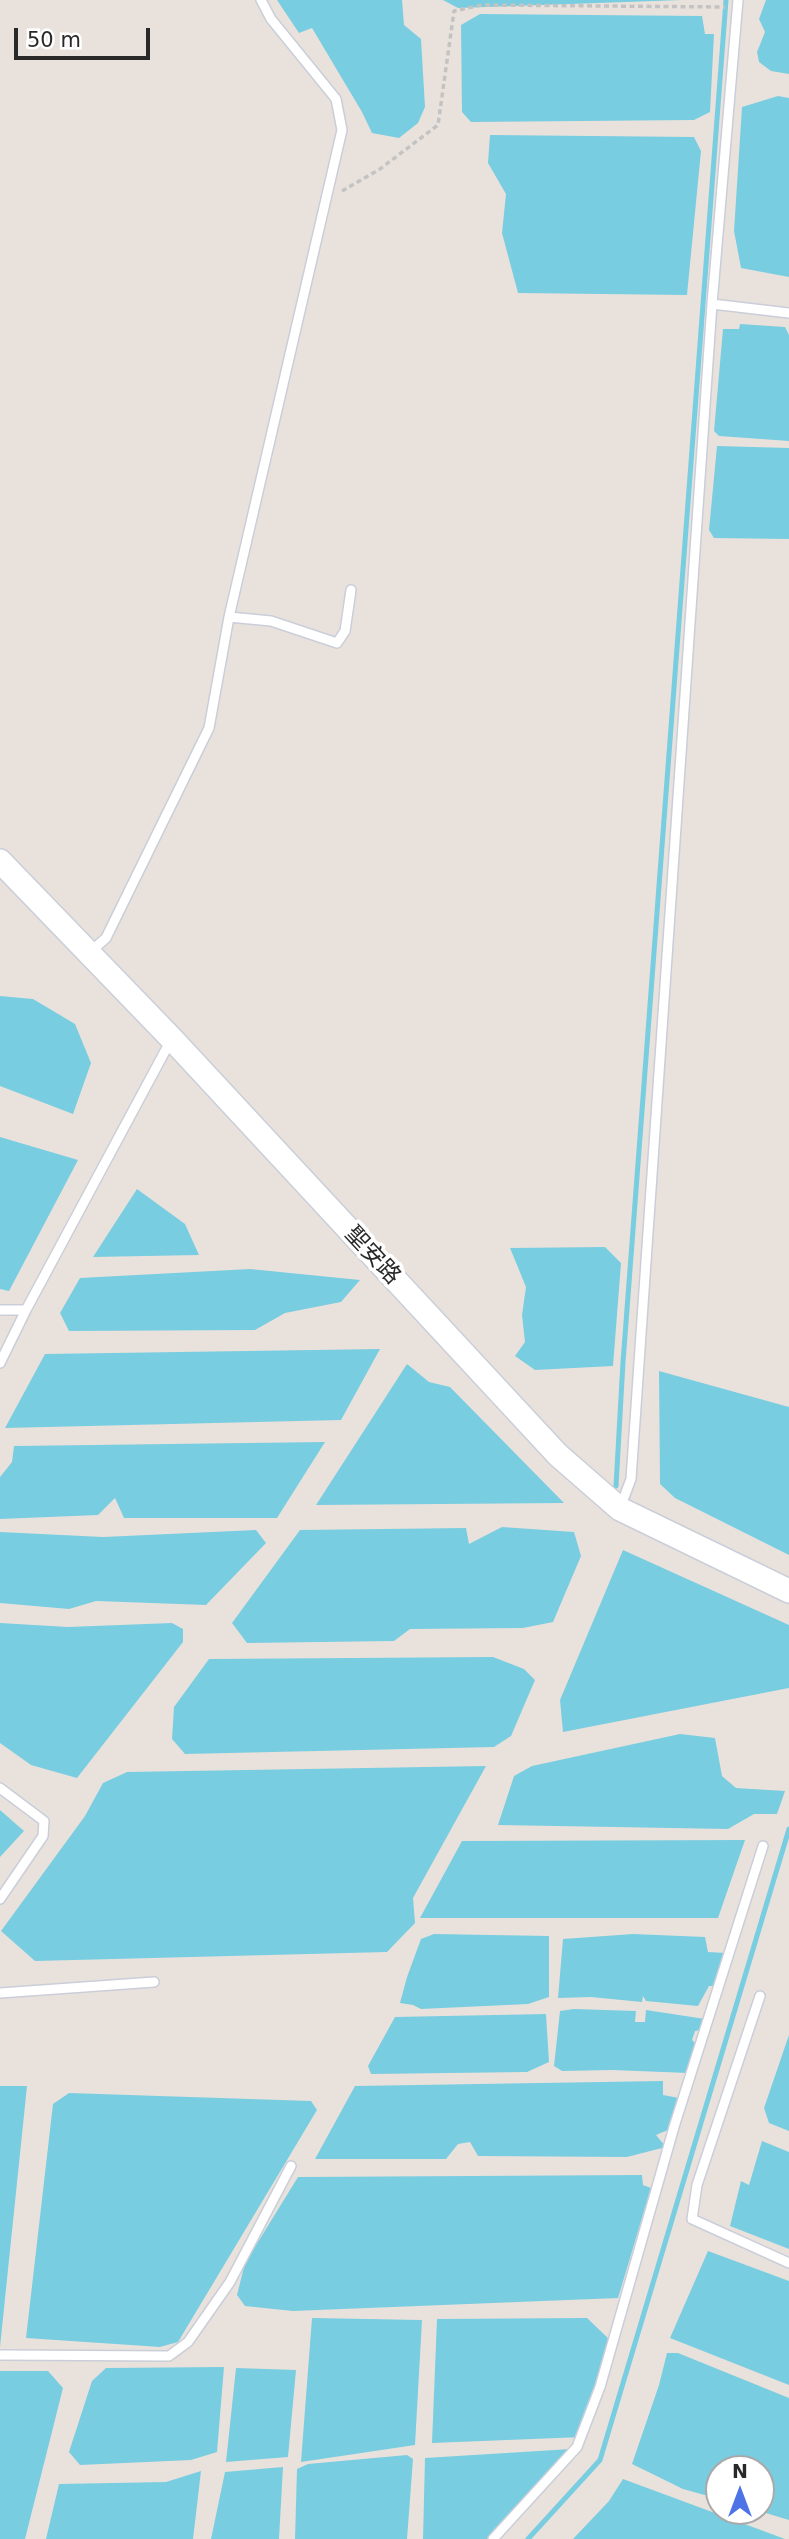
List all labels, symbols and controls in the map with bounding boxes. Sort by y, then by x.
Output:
scale bar [18,14,154,58]
text: 50 m [27,28,81,52]
street label: 聖安路 [338,1221,406,1291]
north arrow [705,2455,775,2525]
text: N [732,2460,748,2482]

